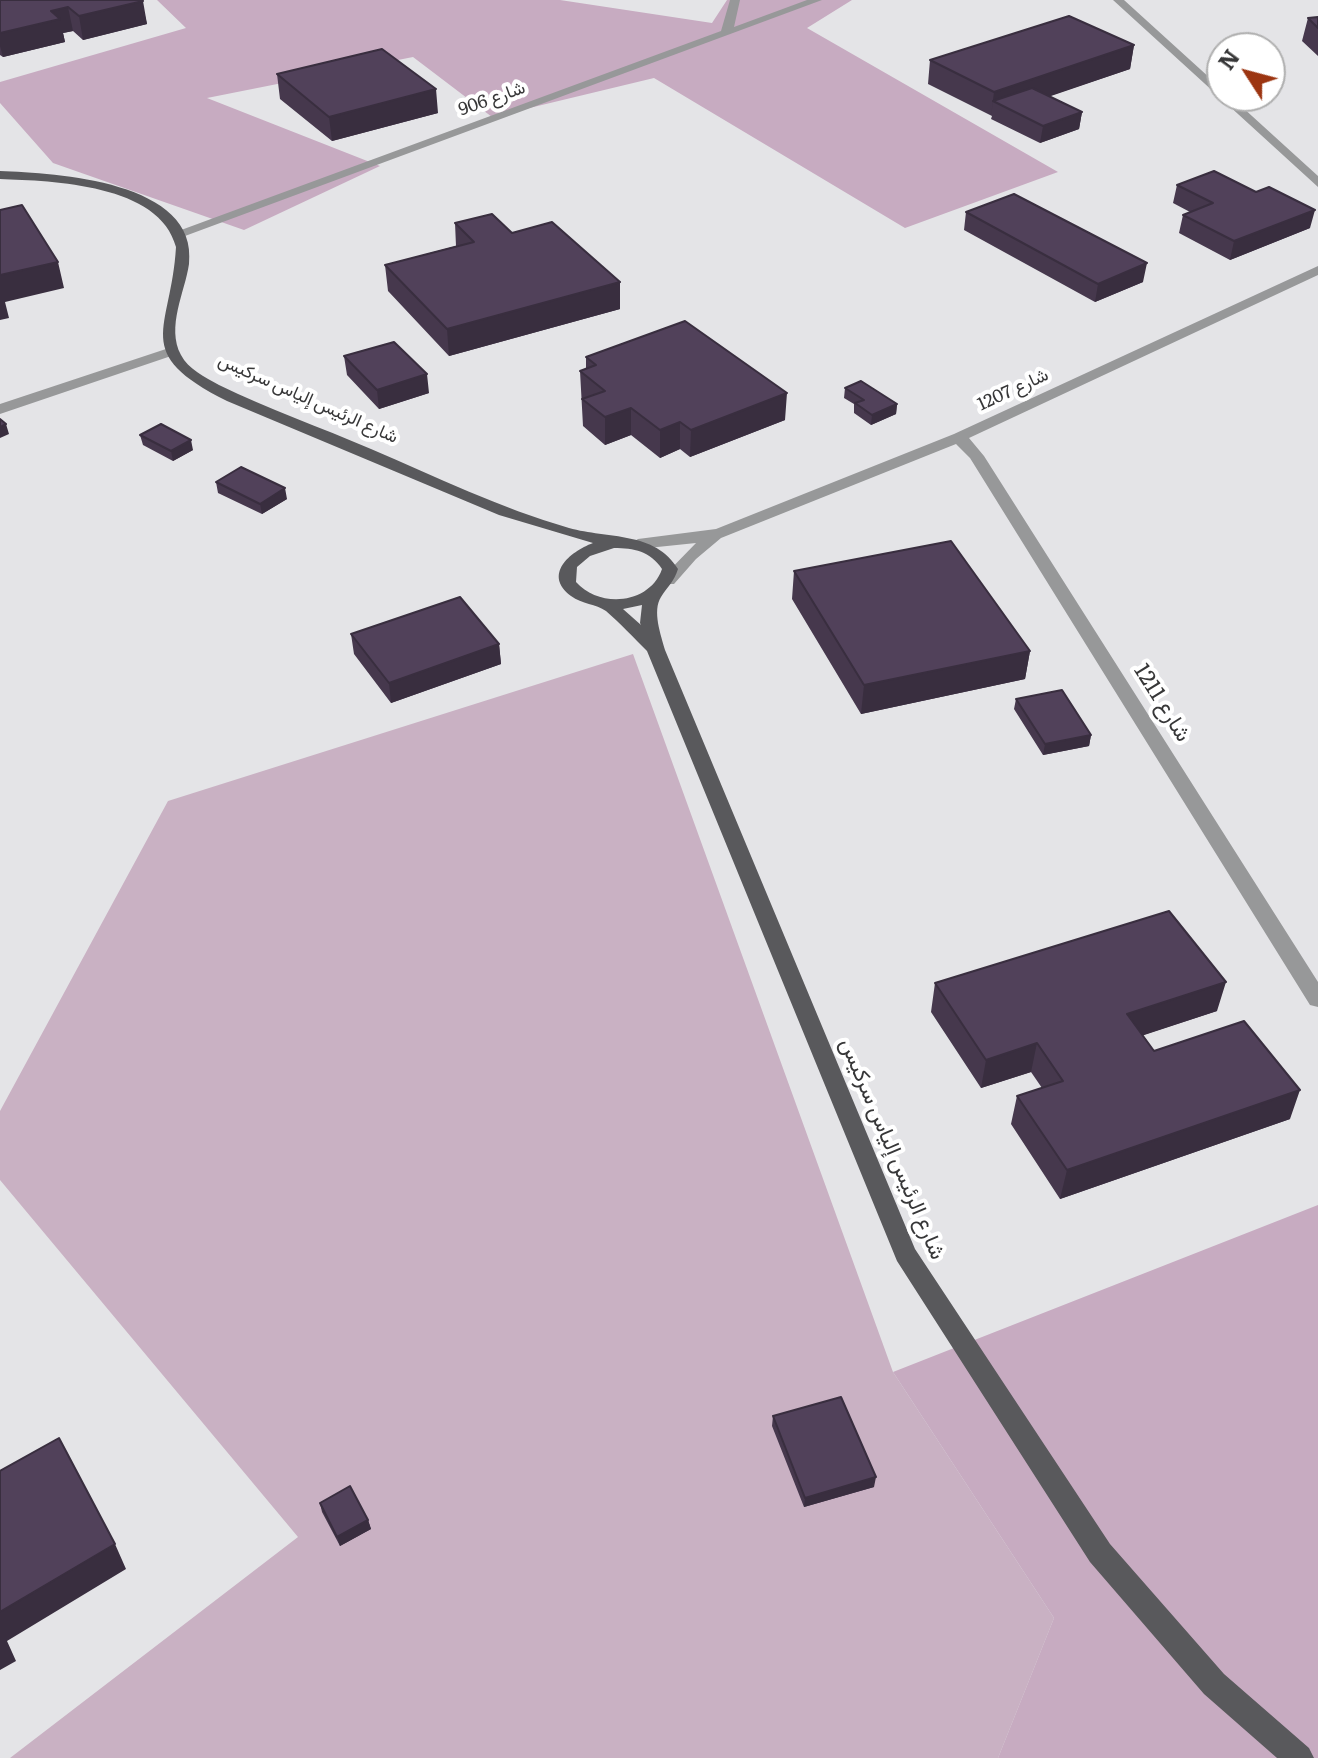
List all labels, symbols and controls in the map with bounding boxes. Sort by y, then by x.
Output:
north arrow [1206,32,1286,112]
text: N [1209,42,1247,76]
street label: شارع 906 [456,77,528,121]
street label: شارع الرئيس إلياس سركيس [215,350,401,448]
street label: شارع 1207 [974,364,1052,416]
street label: شارع 1211 [1128,659,1196,747]
street label: شارع الرئيس إلياس سركيس [833,1034,951,1264]

